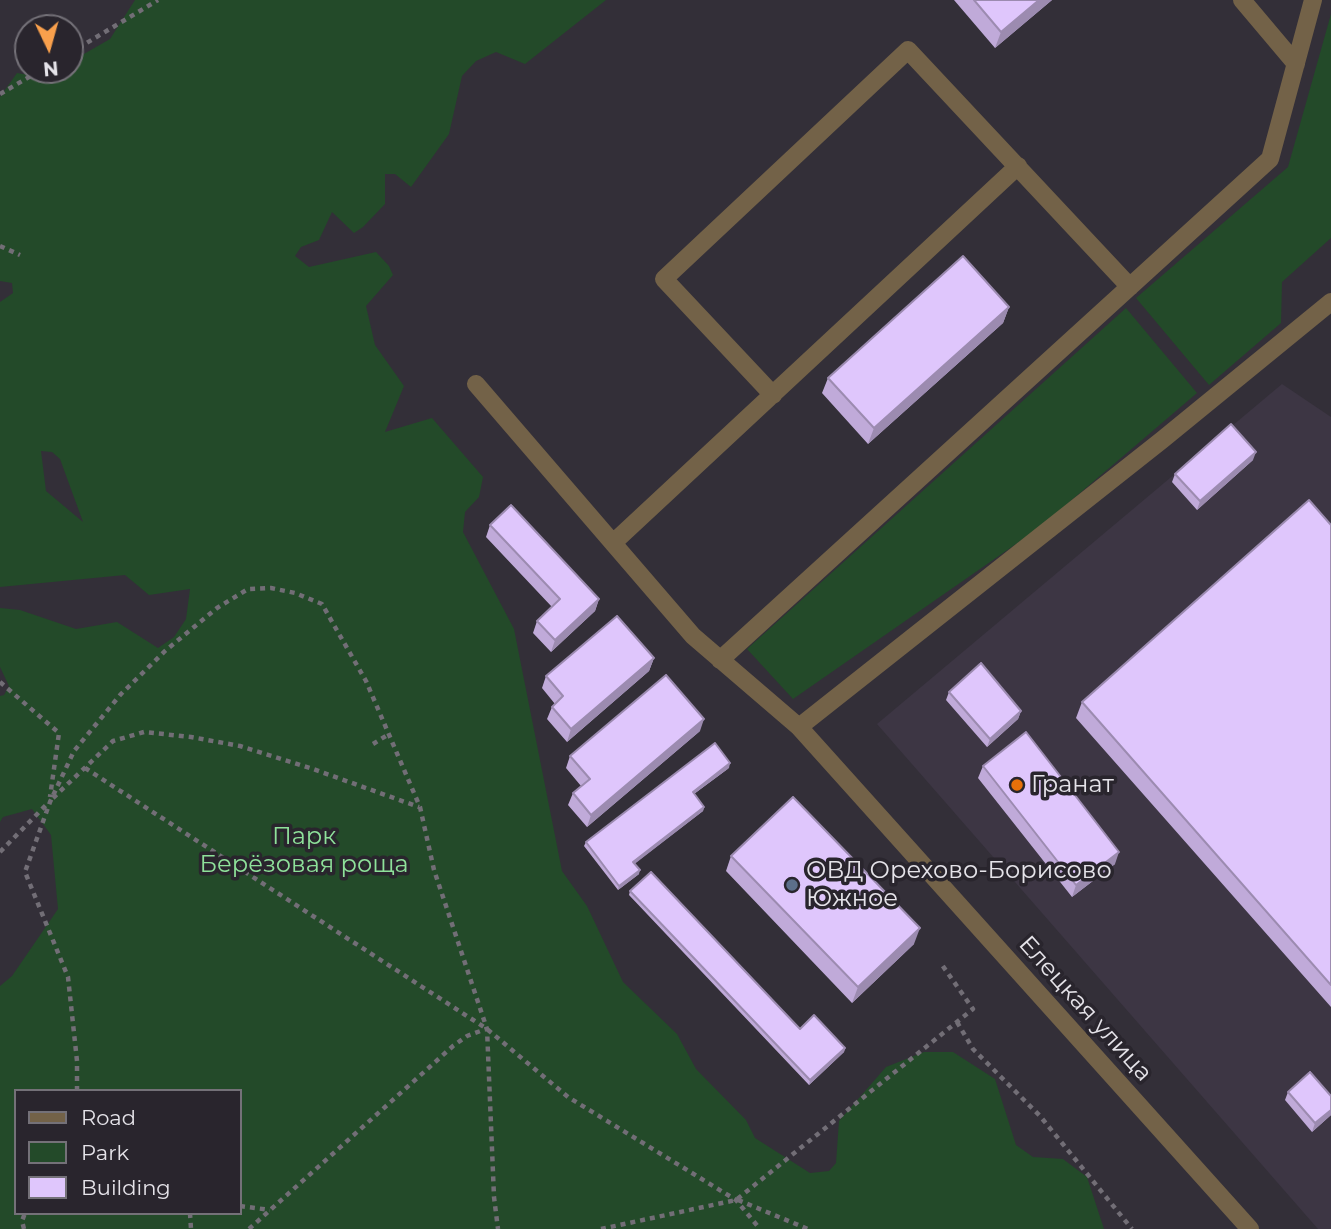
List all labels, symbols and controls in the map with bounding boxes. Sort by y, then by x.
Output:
north arrow [14,14,84,84]
text: N [42,56,59,81]
place label: Гранат [1031,771,1114,799]
marker: Гранат [1009,777,1025,793]
park label: Парк Берёзовая роща [199,823,409,879]
place label: ОВД Орехово-Борисово Южное [806,857,1112,913]
marker: ОВД Орехово-Борисово Южное [784,877,800,893]
street label: Елецкая улица [1012,930,1158,1088]
legend [14,1089,242,1215]
text: Road [81,1105,136,1130]
text: Park [81,1140,129,1165]
text: Building [81,1175,171,1200]

